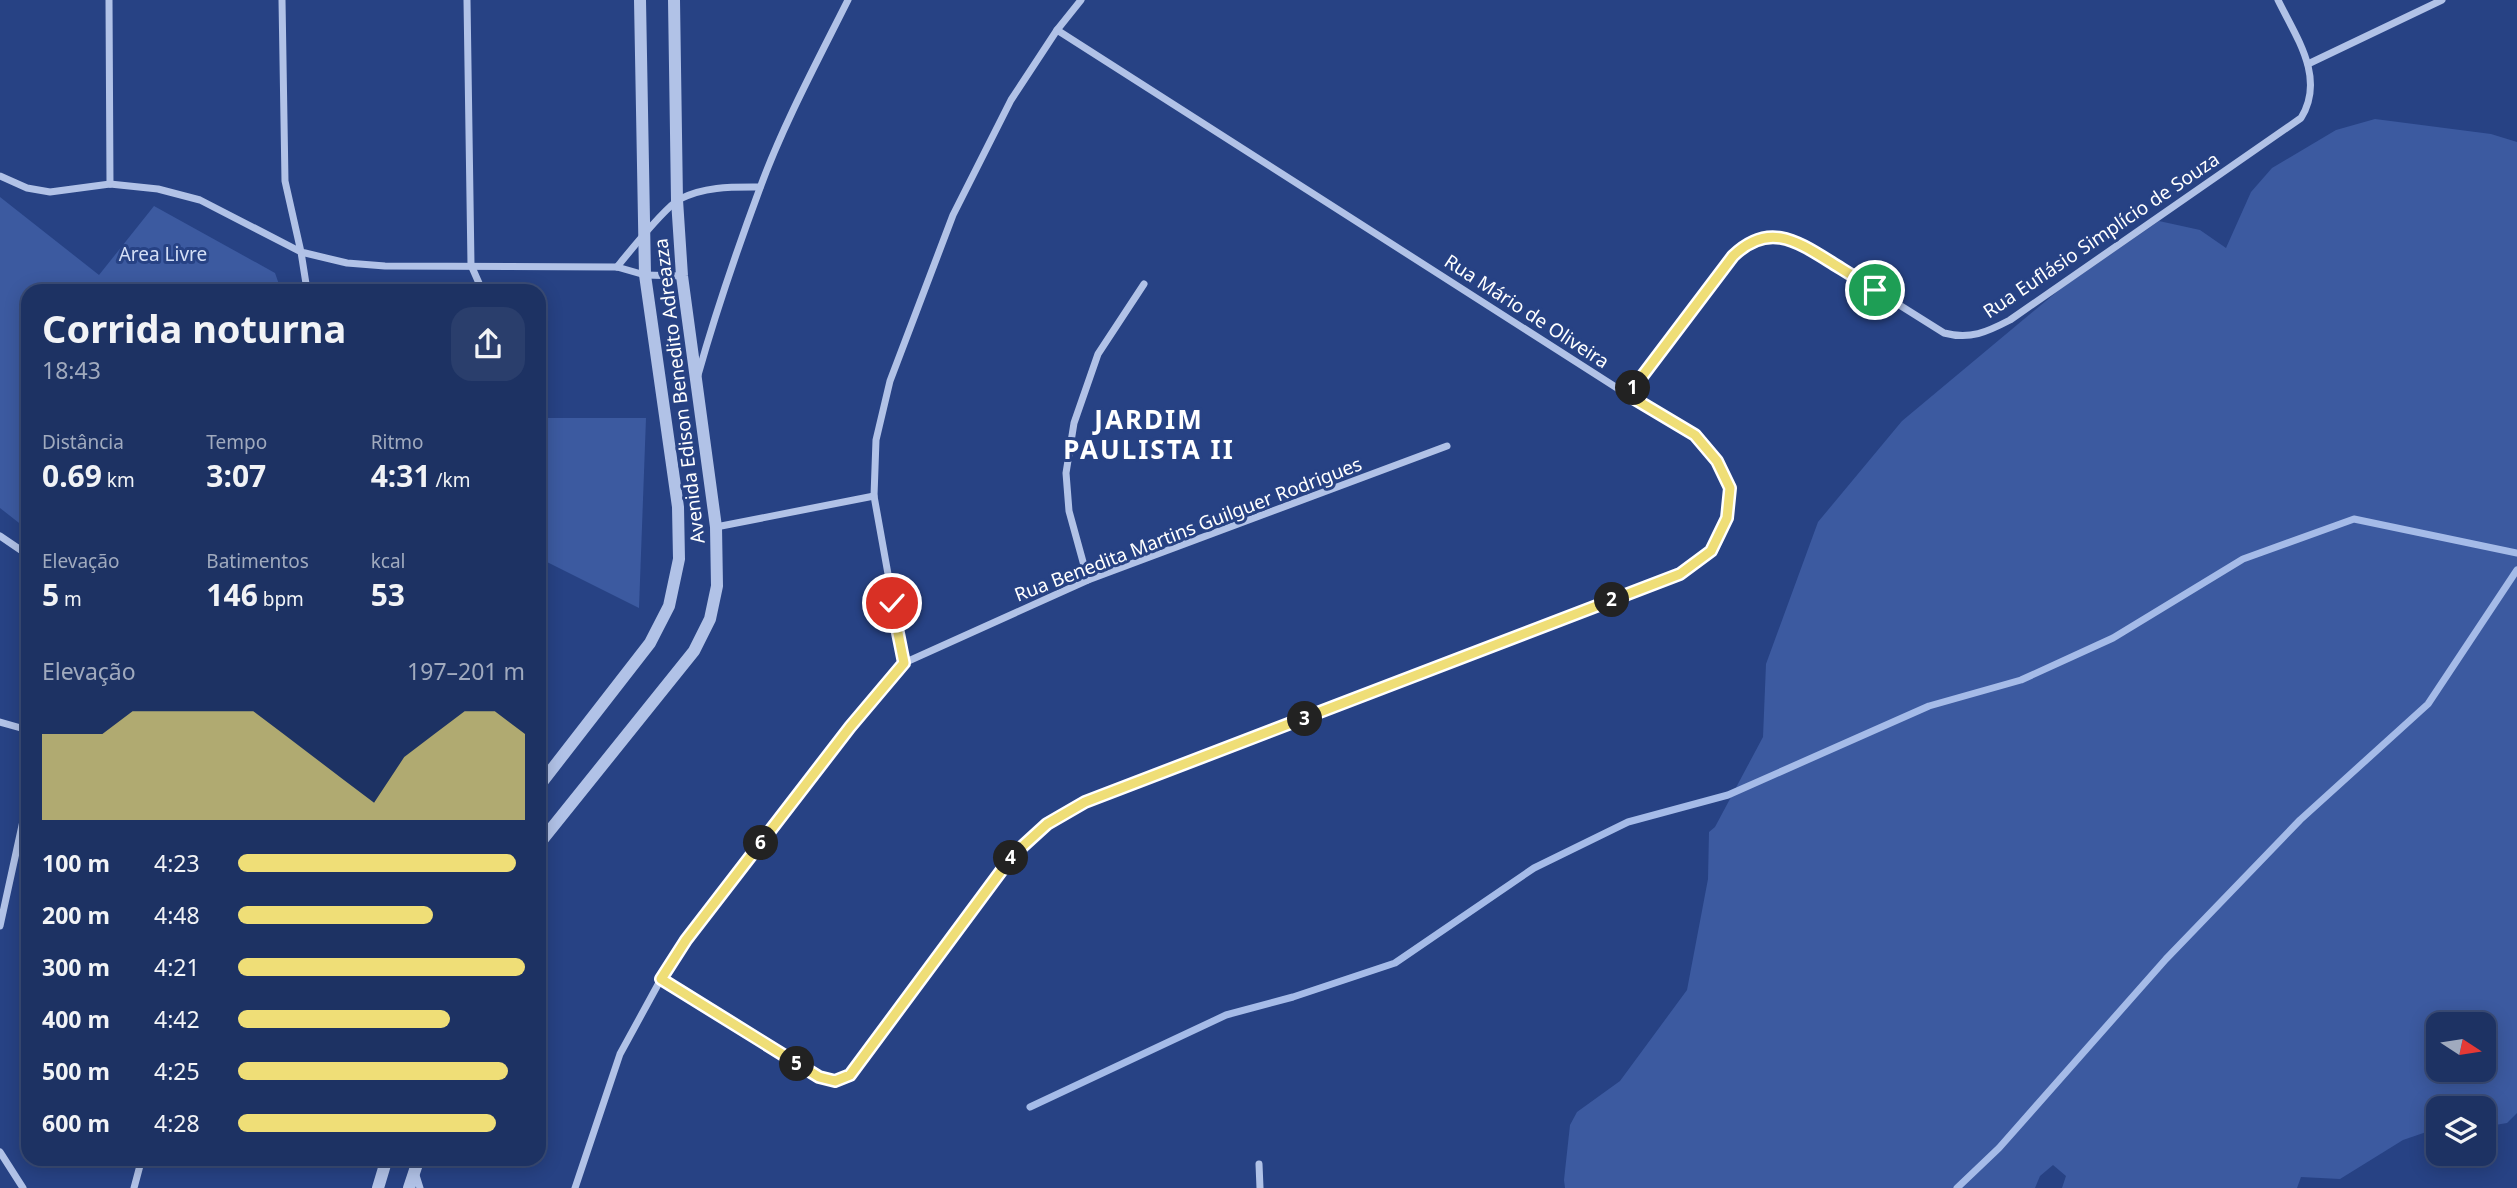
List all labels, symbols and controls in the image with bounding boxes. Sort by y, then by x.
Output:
street label: Rua Euflásio Simplício de Souza [1978,146,2224,324]
street label: Avenida Edison Benedito Adreazza [647,237,711,545]
park label: Area Livre [119,241,207,267]
street label: Rua Mário de Oliveira [1440,248,1614,374]
pin [1845,260,1905,320]
icon: arrive [1856,271,1894,309]
text: Corrida noturna [42,302,346,354]
button: share [451,307,525,381]
text: 18:43 [42,354,101,386]
pin: 1 [1616,370,1650,406]
text: 1 [1627,374,1638,400]
district label: JARDIM PAULISTA II [1063,401,1235,467]
text: Distância [42,429,124,455]
text: Tempo [206,429,267,455]
text: Ritmo [371,429,424,455]
street label: Rua Benedita Martins Guilguer Rodrigues [1010,451,1366,607]
text: 0.69 [42,455,102,496]
text: 3:07 [206,455,266,496]
text: 4:31 [371,455,431,496]
text: km [102,467,135,493]
text: /km [431,467,471,493]
text: Elevação [42,548,119,574]
text: Batimentos [206,548,309,574]
text: kcal [371,548,405,574]
pin [862,573,922,633]
text: 5 [42,574,59,615]
text: 146 [206,574,258,615]
text: 53 [371,574,405,615]
pin: 2 [1594,582,1630,618]
icon: check [873,584,911,622]
text: m [59,586,82,612]
text: bpm [258,586,304,612]
text: 2 [1606,586,1617,612]
text: Elevação [42,655,136,687]
text: 197–201 m [407,655,525,687]
pin: 3 [1288,702,1322,736]
text: 3 [1299,705,1310,731]
pin: 6 [744,826,778,860]
text: 6 [755,829,766,855]
pin: 4 [993,840,1028,876]
text: 4 [1005,844,1016,870]
text: 100 m [42,847,110,879]
text: 4:23 [154,847,200,879]
text: 200 m [42,899,110,931]
text: 4:48 [154,899,200,931]
text: 300 m [42,951,110,983]
text: 4:21 [154,951,200,983]
text: 400 m [42,1003,110,1035]
text: 4:42 [154,1003,200,1035]
north arrow [2426,1012,2496,1082]
map controls [2426,1012,2496,1166]
pin: 5 [780,1046,814,1082]
text: 5 [791,1050,802,1076]
text: 500 m [42,1055,110,1087]
text: 4:25 [154,1055,200,1087]
button: layers [2426,1096,2496,1166]
text: 600 m [42,1107,110,1139]
text: 4:28 [154,1107,200,1139]

